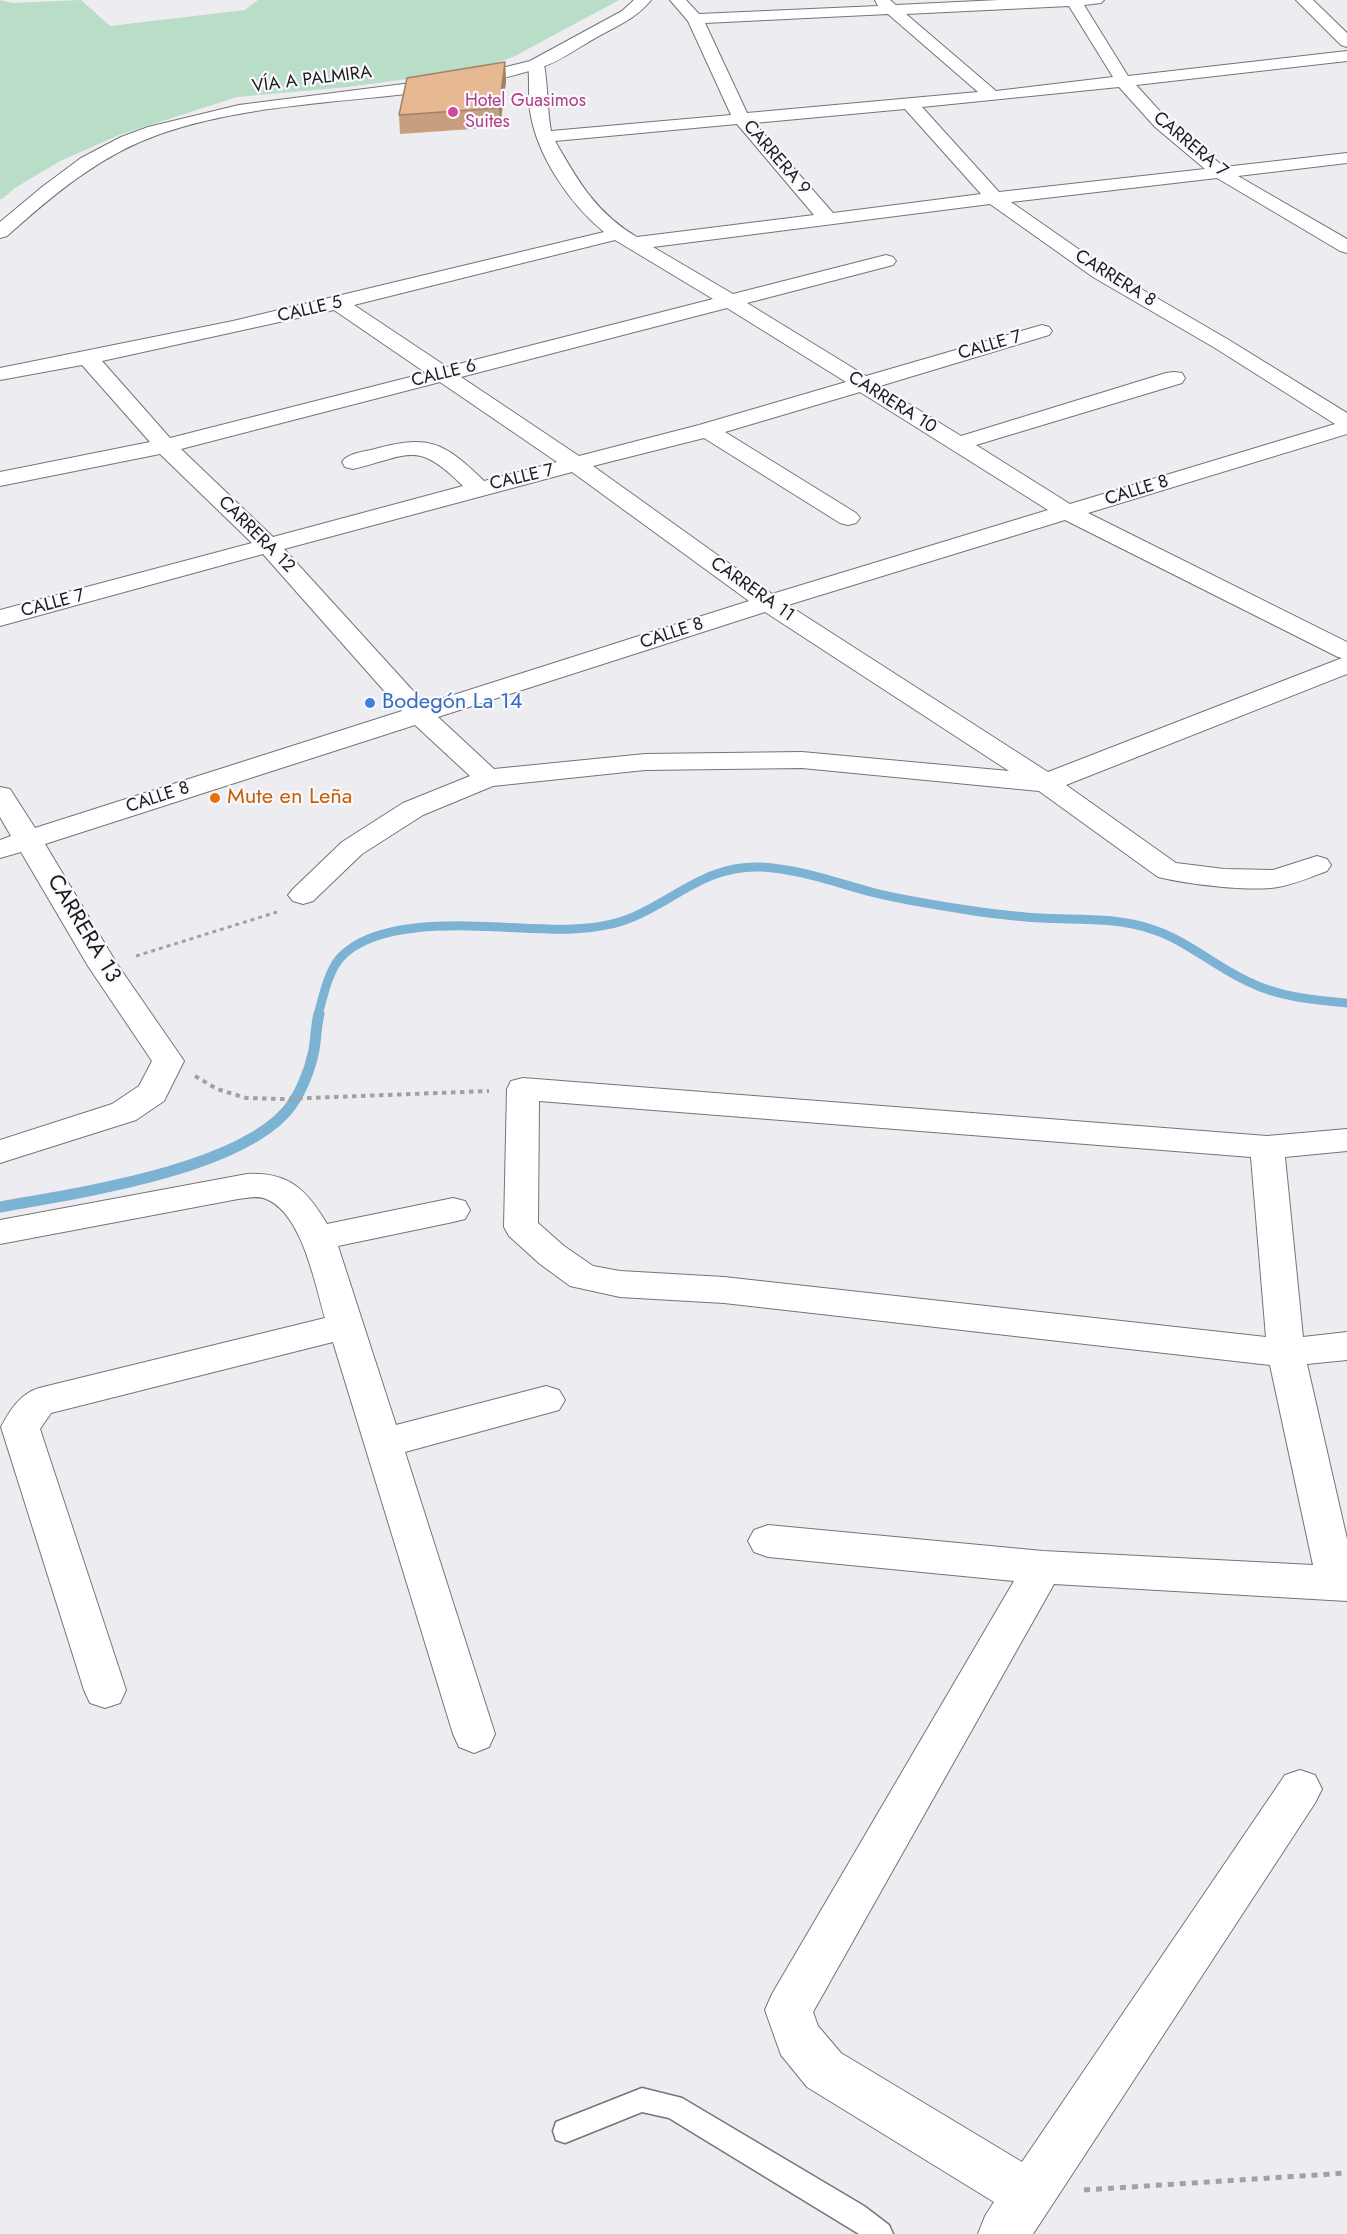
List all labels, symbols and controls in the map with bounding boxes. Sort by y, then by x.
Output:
street label: VÍA A PALMIRA [251,62,373,98]
place label: Hotel Guasimos Suites [465,91,586,134]
marker: Hotel Guasimos Suites [446,105,460,119]
street label: CARRERA 7 [1148,108,1232,182]
street label: CARRERA 9 [738,116,814,200]
street label: CARRERA 8 [1071,246,1159,312]
street label: CALLE 5 [276,292,344,328]
street label: CALLE 7 [956,327,1024,365]
street label: CALLE 6 [409,356,479,392]
street label: CARRERA 10 [844,367,940,439]
street label: CALLE 7 [488,460,556,496]
street label: CALLE 8 [1103,471,1171,511]
street label: CARRERA 12 [213,492,299,578]
street label: CARRERA 11 [706,553,798,627]
street label: CALLE 7 [19,585,87,623]
street label: CALLE 8 [638,614,706,654]
place label: Bodegón La 14 [382,690,523,716]
marker: Bodegón La 14 [363,696,377,710]
street label: CALLE 8 [124,778,192,818]
place label: Mute en Leña [227,785,352,811]
marker: Mute en Leña [208,791,222,805]
street label: CARRERA 13 [40,870,126,988]

